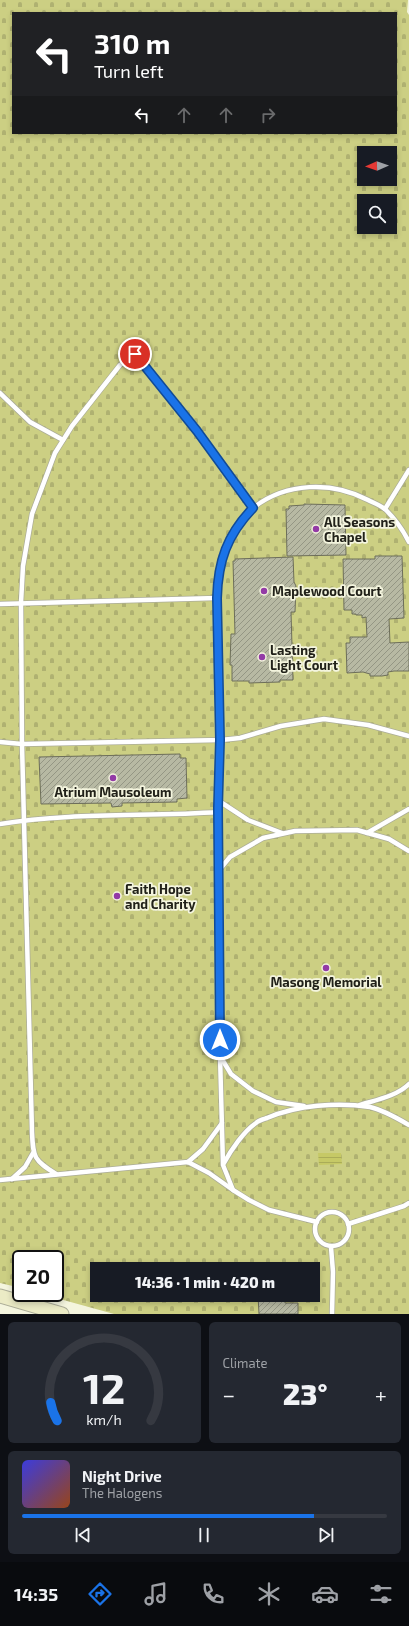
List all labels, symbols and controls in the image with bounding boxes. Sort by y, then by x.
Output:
text: 310 m [94,26,170,60]
icon: left [28,28,80,80]
text: Turn left [94,60,164,82]
icon: left [131,104,153,126]
icon: ahead [173,104,195,126]
icon: ahead [215,104,237,126]
icon: right [257,104,279,126]
north arrow [357,146,397,186]
map controls [357,146,397,234]
button: search [357,194,397,234]
pin [118,337,152,371]
icon: arrive [124,343,146,365]
place label: All Seasons Chapel [324,514,395,545]
marker: All Seasons Chapel [311,524,321,534]
place label: Maplewood Court [272,583,382,599]
marker: Maplewood Court [259,586,269,596]
place label: Lasting Light Court [270,642,339,673]
marker: Lasting Light Court [257,652,267,662]
marker: Atrium Mausoleum [108,773,118,783]
place label: Atrium Mausoleum [54,784,172,800]
place label: Faith Hope and Charity [125,881,196,912]
marker: Faith Hope and Charity [112,891,122,901]
marker: Masong Memorial [321,963,331,973]
place label: Masong Memorial [270,974,382,990]
position arrow [199,1019,241,1061]
speed limit sign: 20 [12,1250,64,1302]
text: 14:36 · 1 min · 420 m [135,1273,275,1291]
text: Climate [223,1355,267,1371]
text: 12 [83,1361,125,1411]
text: 23° [283,1375,328,1411]
text: − [223,1381,235,1407]
text: + [375,1381,387,1407]
text: km/h [87,1410,122,1427]
text: Night Drive [82,1467,162,1485]
text: The Halogens [82,1485,162,1501]
icon: previous [72,1524,94,1546]
icon: pause [193,1524,215,1546]
icon: next [315,1524,337,1546]
icon: directions [86,1580,114,1608]
icon: music [142,1580,170,1608]
icon: phone [199,1580,227,1608]
icon: climate [255,1580,283,1608]
icon: car [311,1580,339,1608]
icon: filters [367,1580,395,1608]
text: 14:35 [14,1583,58,1605]

